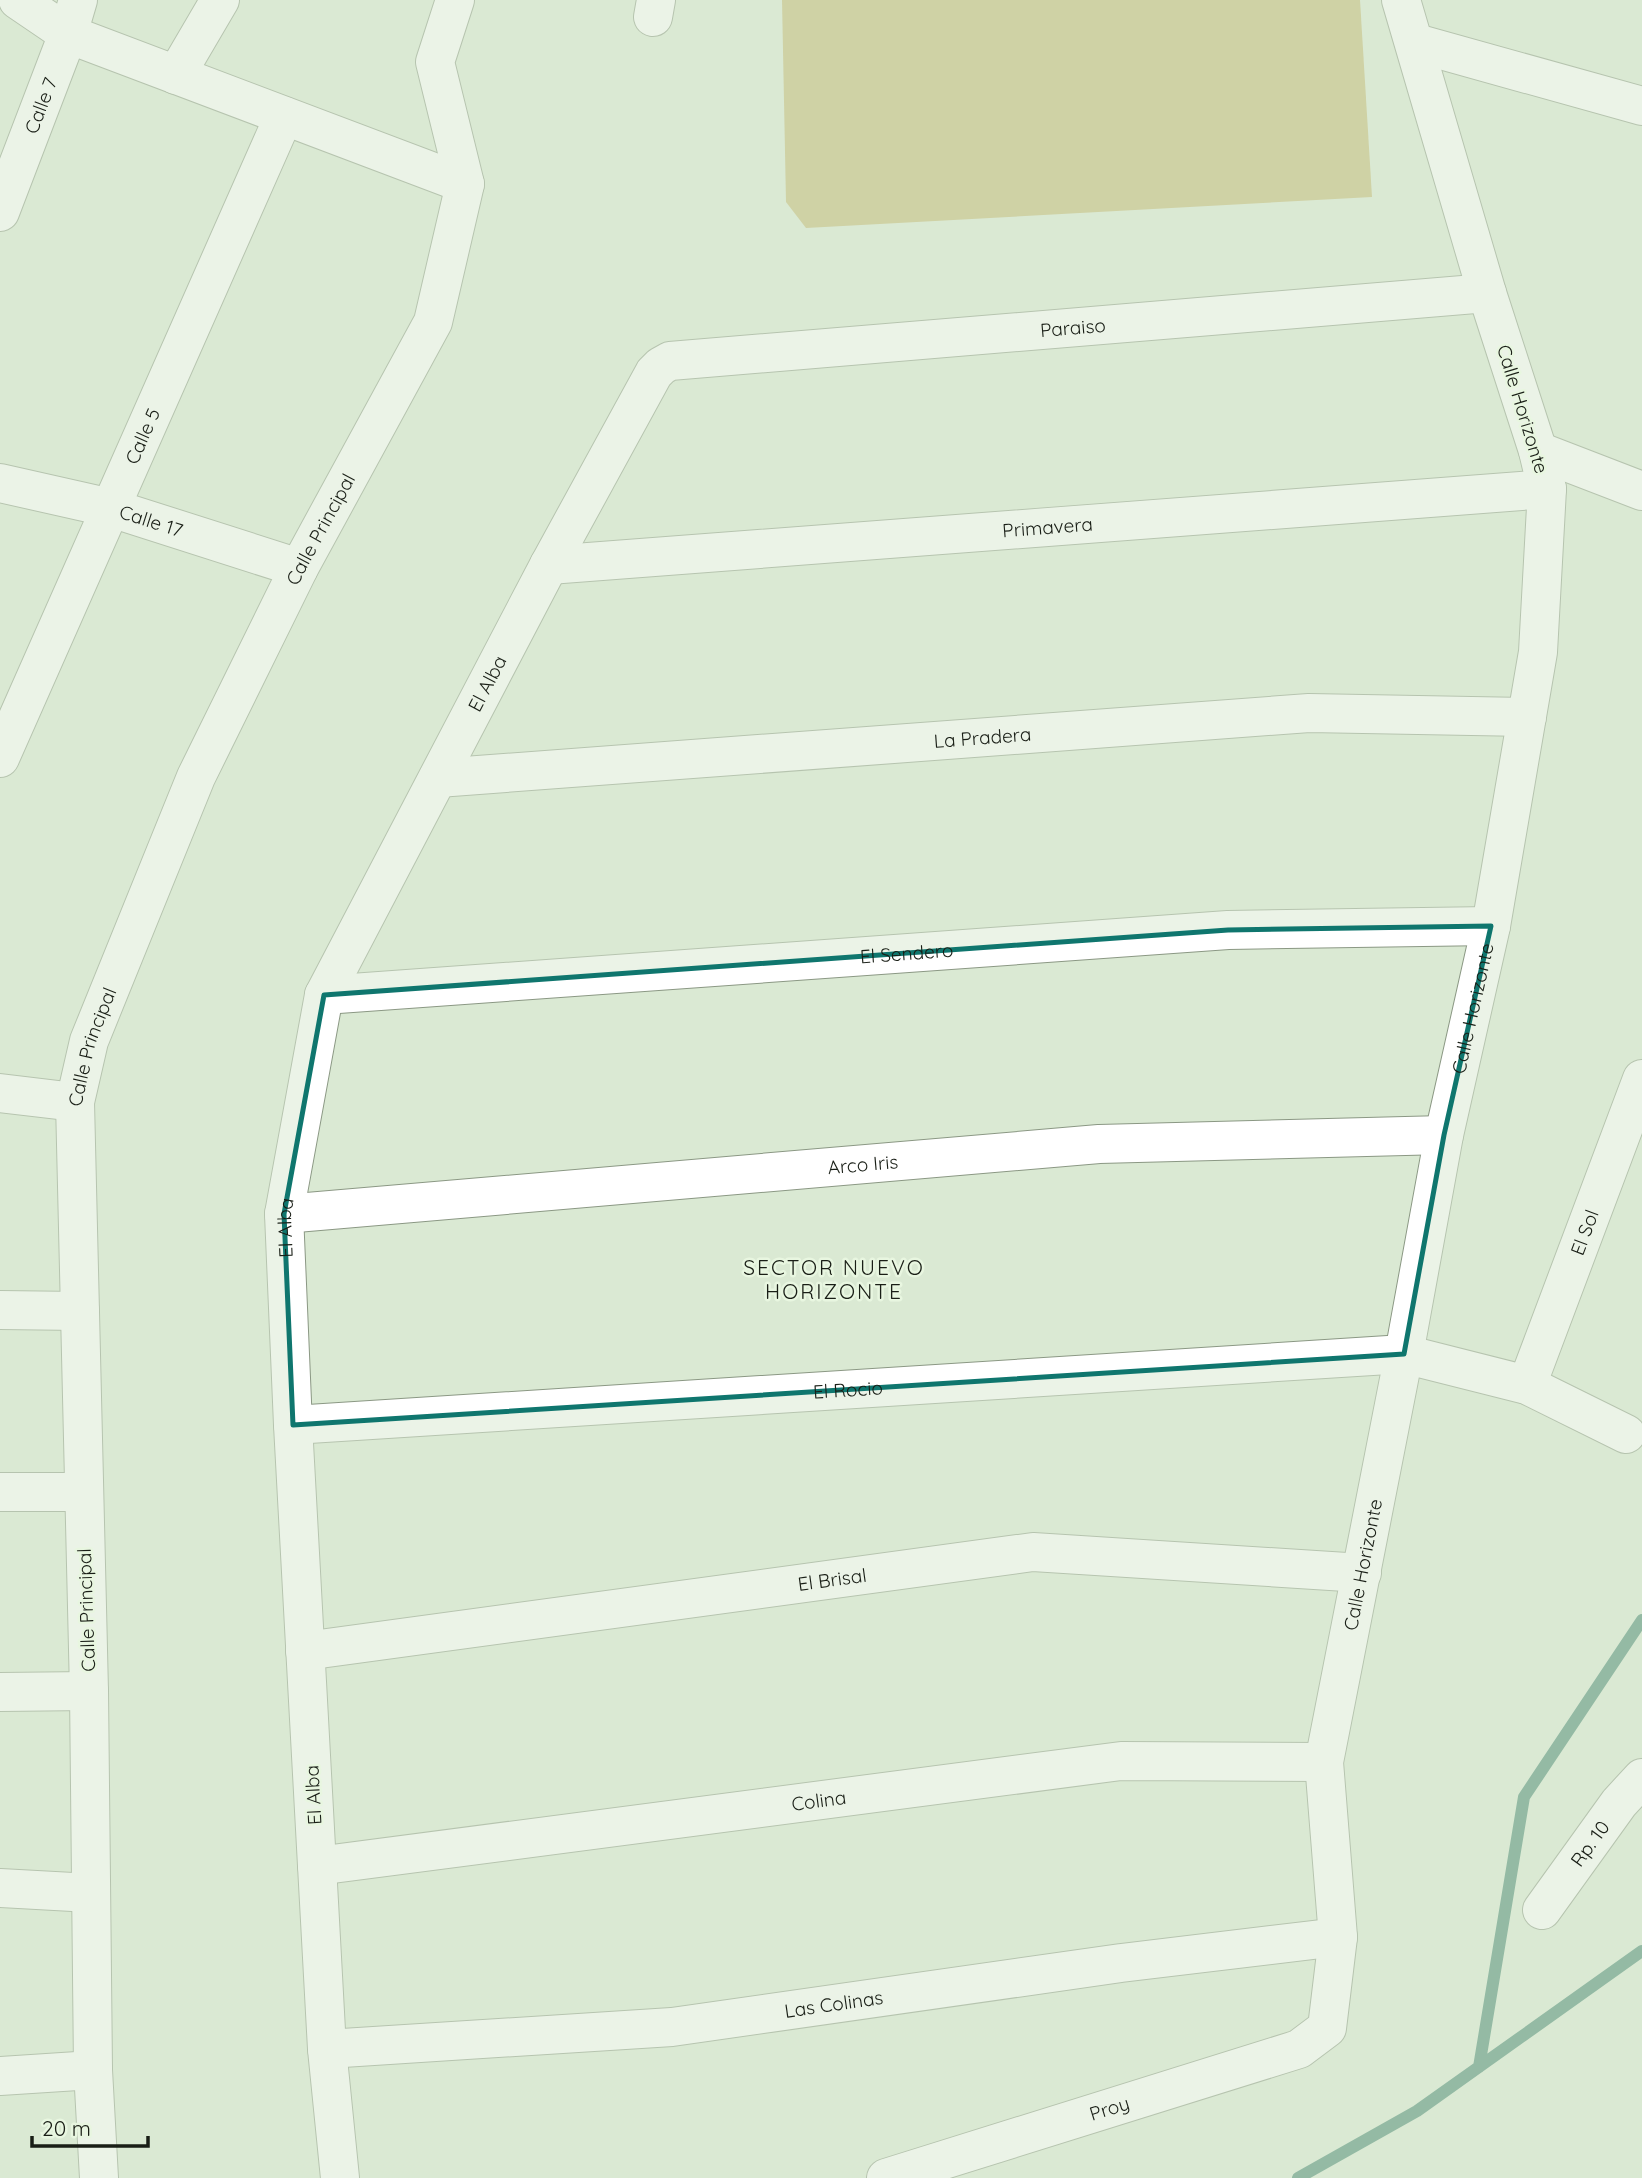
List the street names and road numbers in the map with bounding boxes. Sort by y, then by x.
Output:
street label: Calle 7 [19,74,62,137]
street label: Paraiso [1039,313,1107,342]
street label: Calle Horizonte [1492,342,1554,476]
street label: Calle 5 [120,404,165,468]
street label: Calle Principal [280,469,360,589]
street label: Calle 17 [117,499,186,542]
street label: Primavera [1001,512,1094,542]
street label: El Alba [462,651,512,716]
street label: La Pradera [933,722,1032,753]
street label: El Sendero [859,938,954,968]
street label: Calle Horizonte [1446,941,1499,1076]
street label: Calle Principal [62,984,121,1109]
street label: Arco Iris [827,1149,899,1179]
street label: El Alba [272,1196,299,1258]
street label: El Sol [1565,1206,1604,1259]
street label: El Rocio [812,1375,884,1404]
street label: Calle Horizonte [1338,1497,1387,1632]
street label: Calle Principal [72,1548,100,1672]
street label: El Brisal [796,1563,868,1596]
street label: El Alba [299,1764,327,1826]
street label: Colina [790,1785,847,1816]
street label: Rp. 10 [1565,1816,1615,1871]
street label: Las Colinas [783,1985,885,2023]
street label: Proy [1086,2091,1132,2126]

